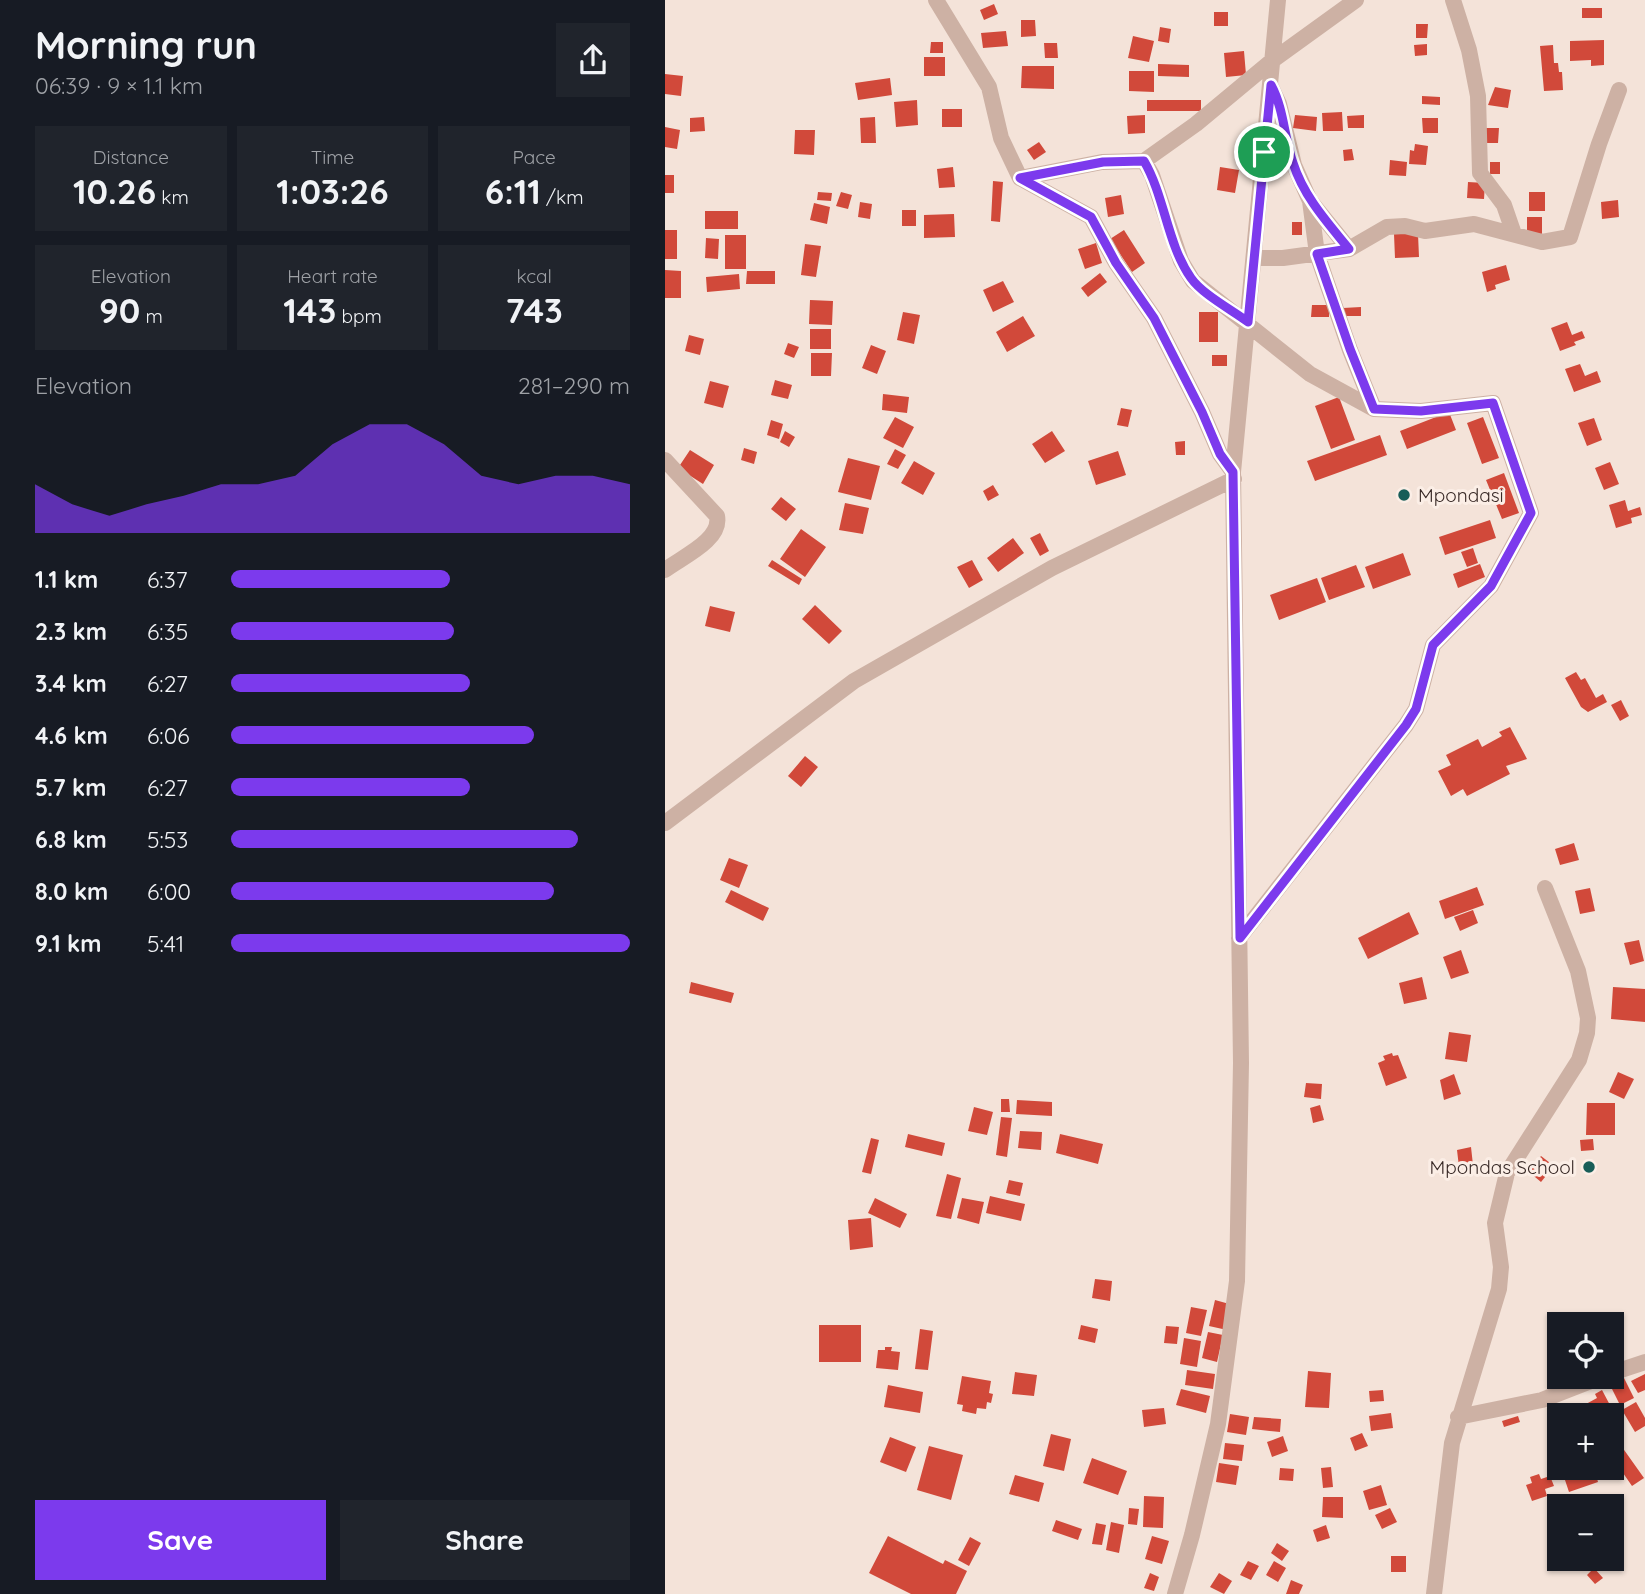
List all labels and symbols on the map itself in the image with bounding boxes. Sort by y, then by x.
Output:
pin [1234,122,1294,182]
place label: Mpondasi [1418,483,1504,507]
marker: Mpondasi [1396,487,1412,503]
place label: Mpondas School [1430,1155,1575,1179]
marker: Mpondas School [1581,1159,1597,1175]

